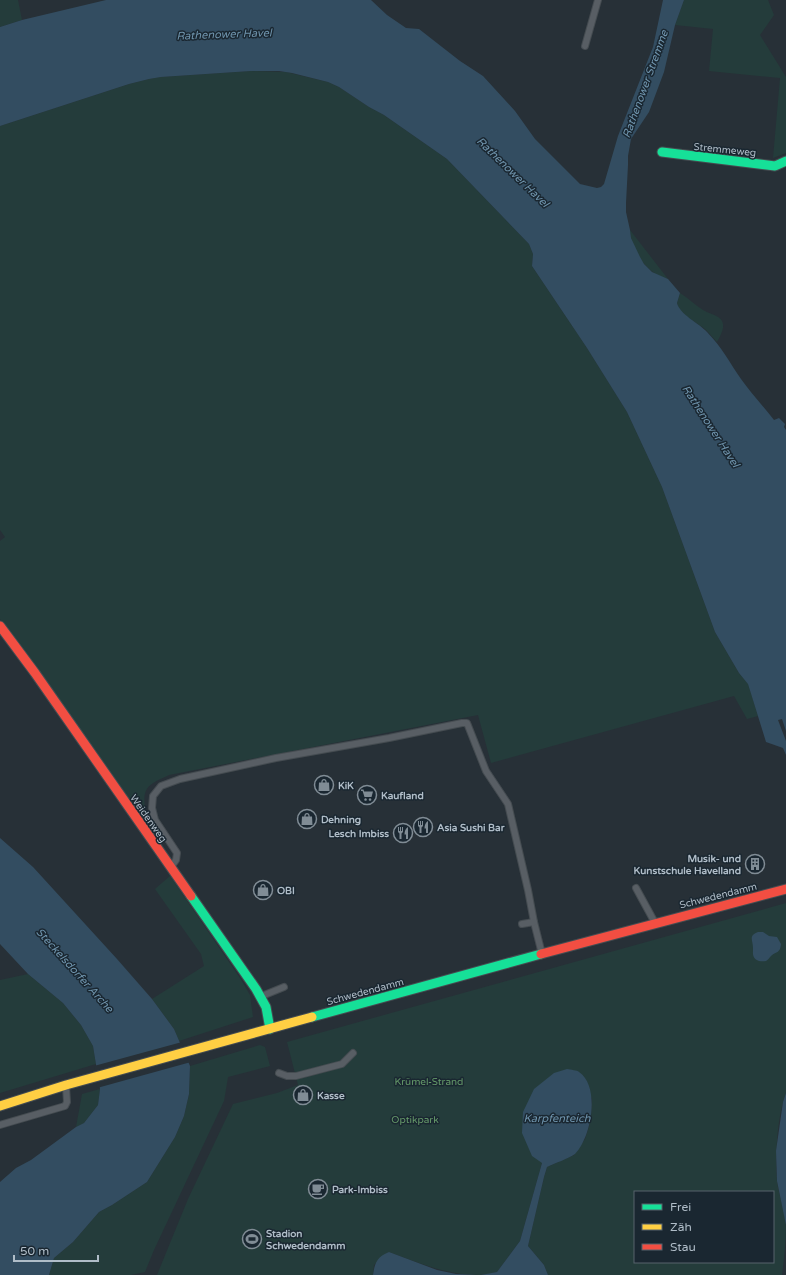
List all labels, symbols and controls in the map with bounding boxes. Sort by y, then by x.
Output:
water label: Rathenower Havel [176,26,273,43]
water label: Rathenower Stremme [620,28,671,140]
water label: Rathenower Havel [474,135,552,211]
street label: Stremmeweg [693,141,757,159]
water label: Rathenower Havel [679,383,743,471]
shop icon: KiK [313,774,335,796]
place label: KiK [338,780,354,792]
supermarket icon: Kaufland [356,784,378,806]
place label: Kaufland [381,790,424,802]
street label: Weidenweg [127,792,169,845]
shop icon: Dehning [296,808,318,830]
place label: Dehning [321,814,361,826]
restaurant icon: Asia Sushi Bar [412,816,434,838]
restaurant icon: Lesch Imbiss [392,822,414,844]
place label: Asia Sushi Bar [437,822,505,834]
place label: Lesch Imbiss [328,828,389,840]
place label: Musik- und Kunstschule Havelland [634,853,741,877]
building icon: Musik- und Kunstschule Havelland [744,853,766,875]
shop icon: OBI [252,879,274,901]
street label: Schwedendamm [678,881,758,911]
place label: OBI [277,885,295,897]
water label: Steckelsdorfer Arche [33,926,116,1016]
street label: Schwedendamm [325,976,405,1008]
park label: Krümel-Strand [395,1076,463,1088]
shop icon: Kasse [292,1084,314,1106]
place label: Kasse [317,1090,345,1102]
water label: Karpfenteich [524,1112,591,1125]
park label: Optikpark [391,1114,439,1126]
cafe icon: Park-Imbiss [307,1178,329,1200]
place label: Park-Imbiss [332,1184,388,1196]
legend [634,1191,774,1263]
text: Frei [670,1200,691,1214]
text: Zäh [670,1220,692,1234]
sports icon: Stadion Schwedendamm [241,1228,263,1250]
place label: Stadion Schwedendamm [266,1228,345,1252]
scale bar [14,1237,98,1263]
text: Stau [670,1240,696,1254]
text: 50 m [20,1244,49,1258]

